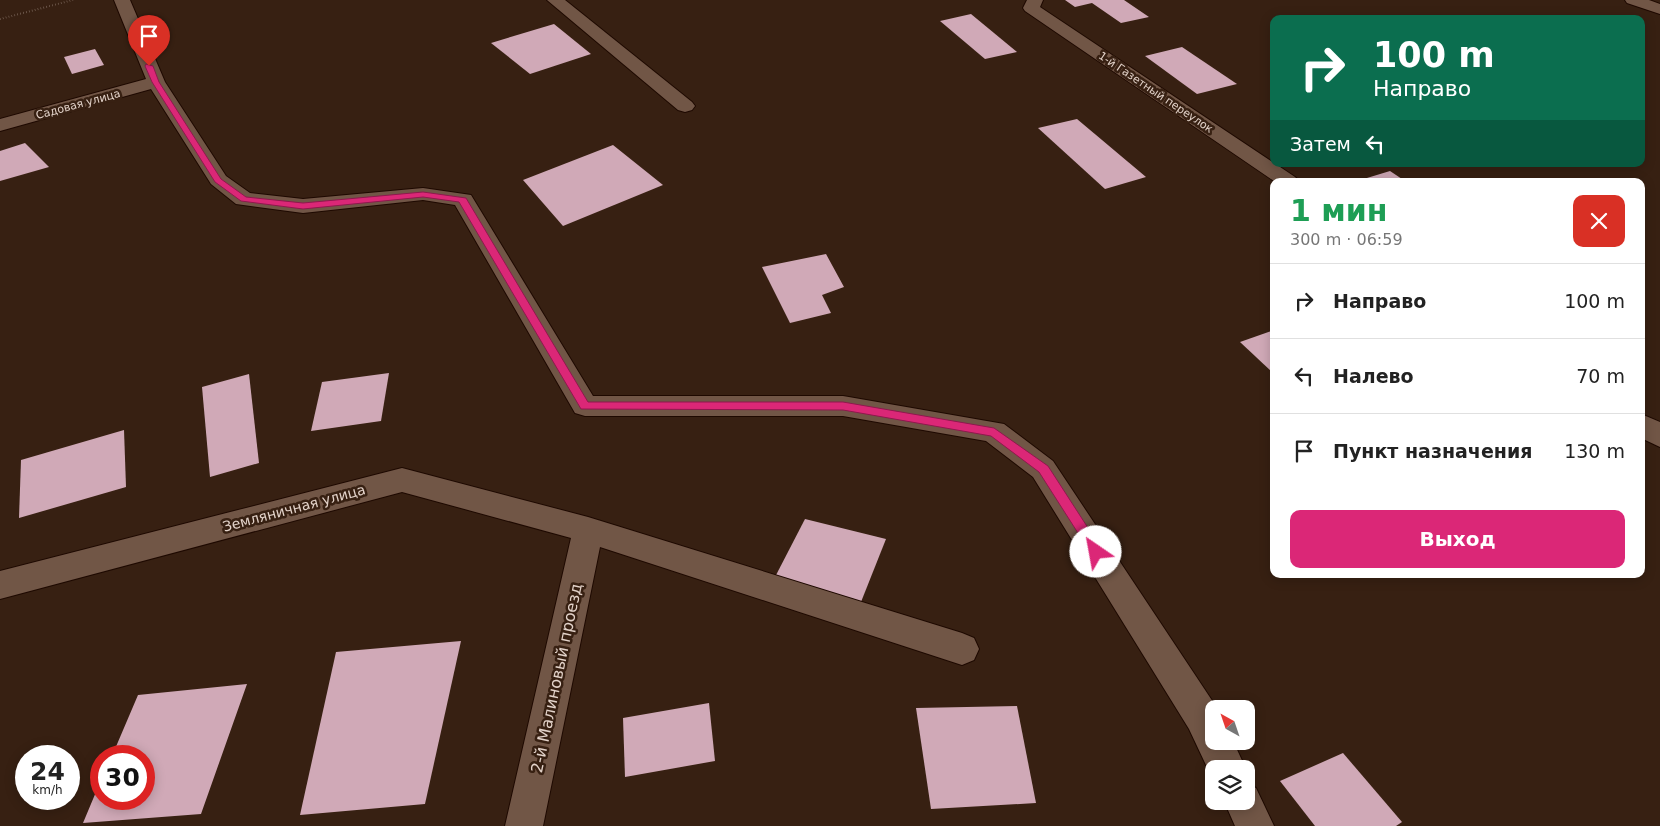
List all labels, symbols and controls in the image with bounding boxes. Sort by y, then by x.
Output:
pin [128,15,170,66]
icon: arrive [135,22,163,50]
icon: right [1290,35,1355,100]
text: 100 m [1373,35,1495,75]
street label: 1-й Газетный переулок [1096,49,1216,136]
text: Направо [1373,76,1471,101]
street label: Садовая улица [34,87,122,122]
icon: left [1361,130,1389,158]
text: Затем [1290,133,1351,155]
text: 1 мин [1290,193,1388,228]
button: close [1573,195,1625,247]
text: 300 m · 06:59 [1290,230,1403,249]
icon: right [1290,287,1318,315]
text: Направо [1333,290,1426,312]
text: 100 m [1564,290,1625,312]
icon: left [1290,362,1318,390]
text: Налево [1333,365,1414,387]
text: 70 m [1576,365,1625,387]
icon: arrive [1290,437,1318,465]
text: Пункт назначения [1333,440,1532,462]
text: 130 m [1564,440,1625,462]
street label: Земляничная улица [221,481,367,535]
button: Выход [1290,510,1625,568]
position arrow [1069,525,1121,577]
street label: 2-й Малиновый проезд [527,582,586,775]
north arrow [1205,700,1255,750]
map controls [1205,700,1255,810]
speed limit sign: 30 [90,745,155,810]
text: 24 [30,757,65,786]
button: layers [1205,760,1255,810]
text: km/h [32,783,63,797]

